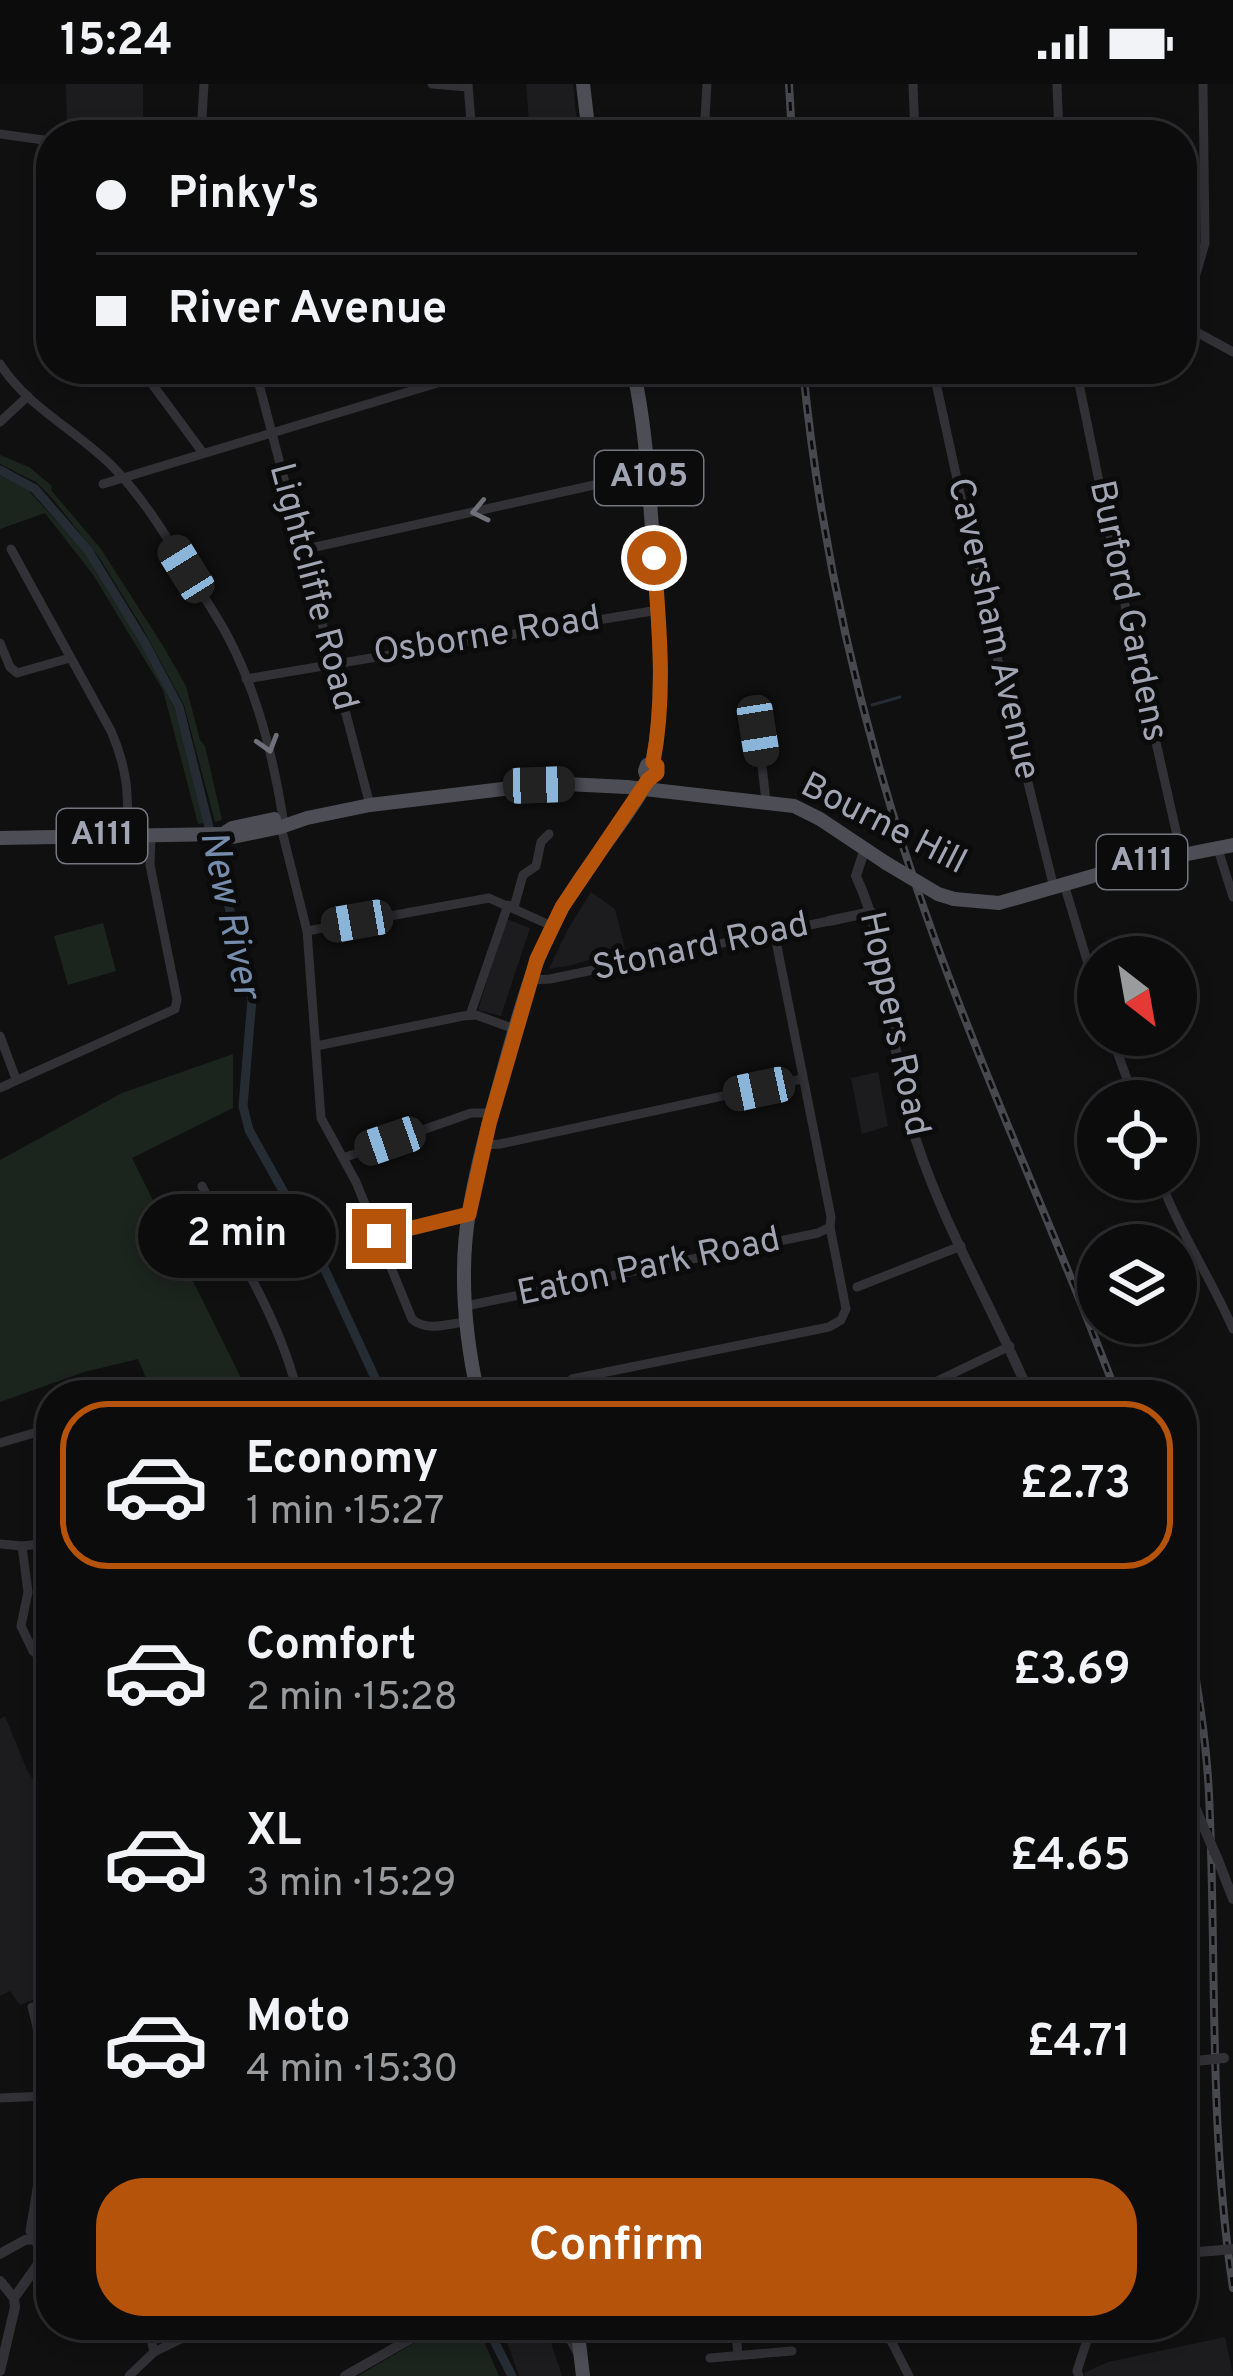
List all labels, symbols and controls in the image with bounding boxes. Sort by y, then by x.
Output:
text: 15:24 [60,14,173,71]
text: Pinky's [168,167,319,224]
text: River Avenue [168,282,447,339]
road number: A105 [595,451,703,505]
street label: Lightcliffe Road [257,458,367,716]
street label: Caversham Avenue [935,474,1049,784]
street label: Burford Gardens [1077,476,1177,746]
one-way arrow [471,497,491,522]
car [152,529,220,609]
route start [627,531,681,585]
street label: Osborne Road [370,596,604,678]
car [735,693,781,769]
one-way arrow [254,733,279,754]
street label: Bourne Hill [792,764,974,886]
car [502,766,576,804]
road number: A111 [57,809,147,863]
water label: New River [186,827,270,1006]
road number: A111 [1097,835,1187,889]
car [318,897,396,945]
street label: Stonard Road [589,903,813,993]
street label: Hoppers Road [847,908,939,1140]
north arrow [1077,936,1197,1056]
map controls [1077,936,1197,1344]
car [720,1064,798,1114]
button: locate [1077,1080,1197,1200]
car [350,1112,430,1170]
callout: 2 min [139,1194,337,1278]
route end [352,1209,406,1263]
text: 2 min [187,1211,287,1260]
street label: Eaton Park Road [513,1218,785,1318]
button: layers [1077,1224,1197,1344]
icon: car [102,1431,210,1539]
text: Economy [246,1432,438,1489]
text: £2.73 [1020,1457,1131,1514]
text: 1 min · 15:27 [246,1489,444,1538]
icon: car [102,1617,210,1725]
text: Comfort [246,1618,416,1675]
text: £3.69 [1013,1643,1131,1700]
text: 2 min · 15:28 [246,1675,458,1724]
icon: car [102,1803,210,1911]
text: XL [246,1804,301,1861]
text: £4.65 [1010,1829,1131,1886]
text: 3 min · 15:29 [246,1861,457,1910]
icon: car [102,1989,210,2097]
text: Moto [246,1990,350,2047]
text: £4.71 [1027,2015,1131,2072]
text: 4 min · 15:30 [246,2047,458,2096]
button: Confirm [96,2178,1137,2316]

